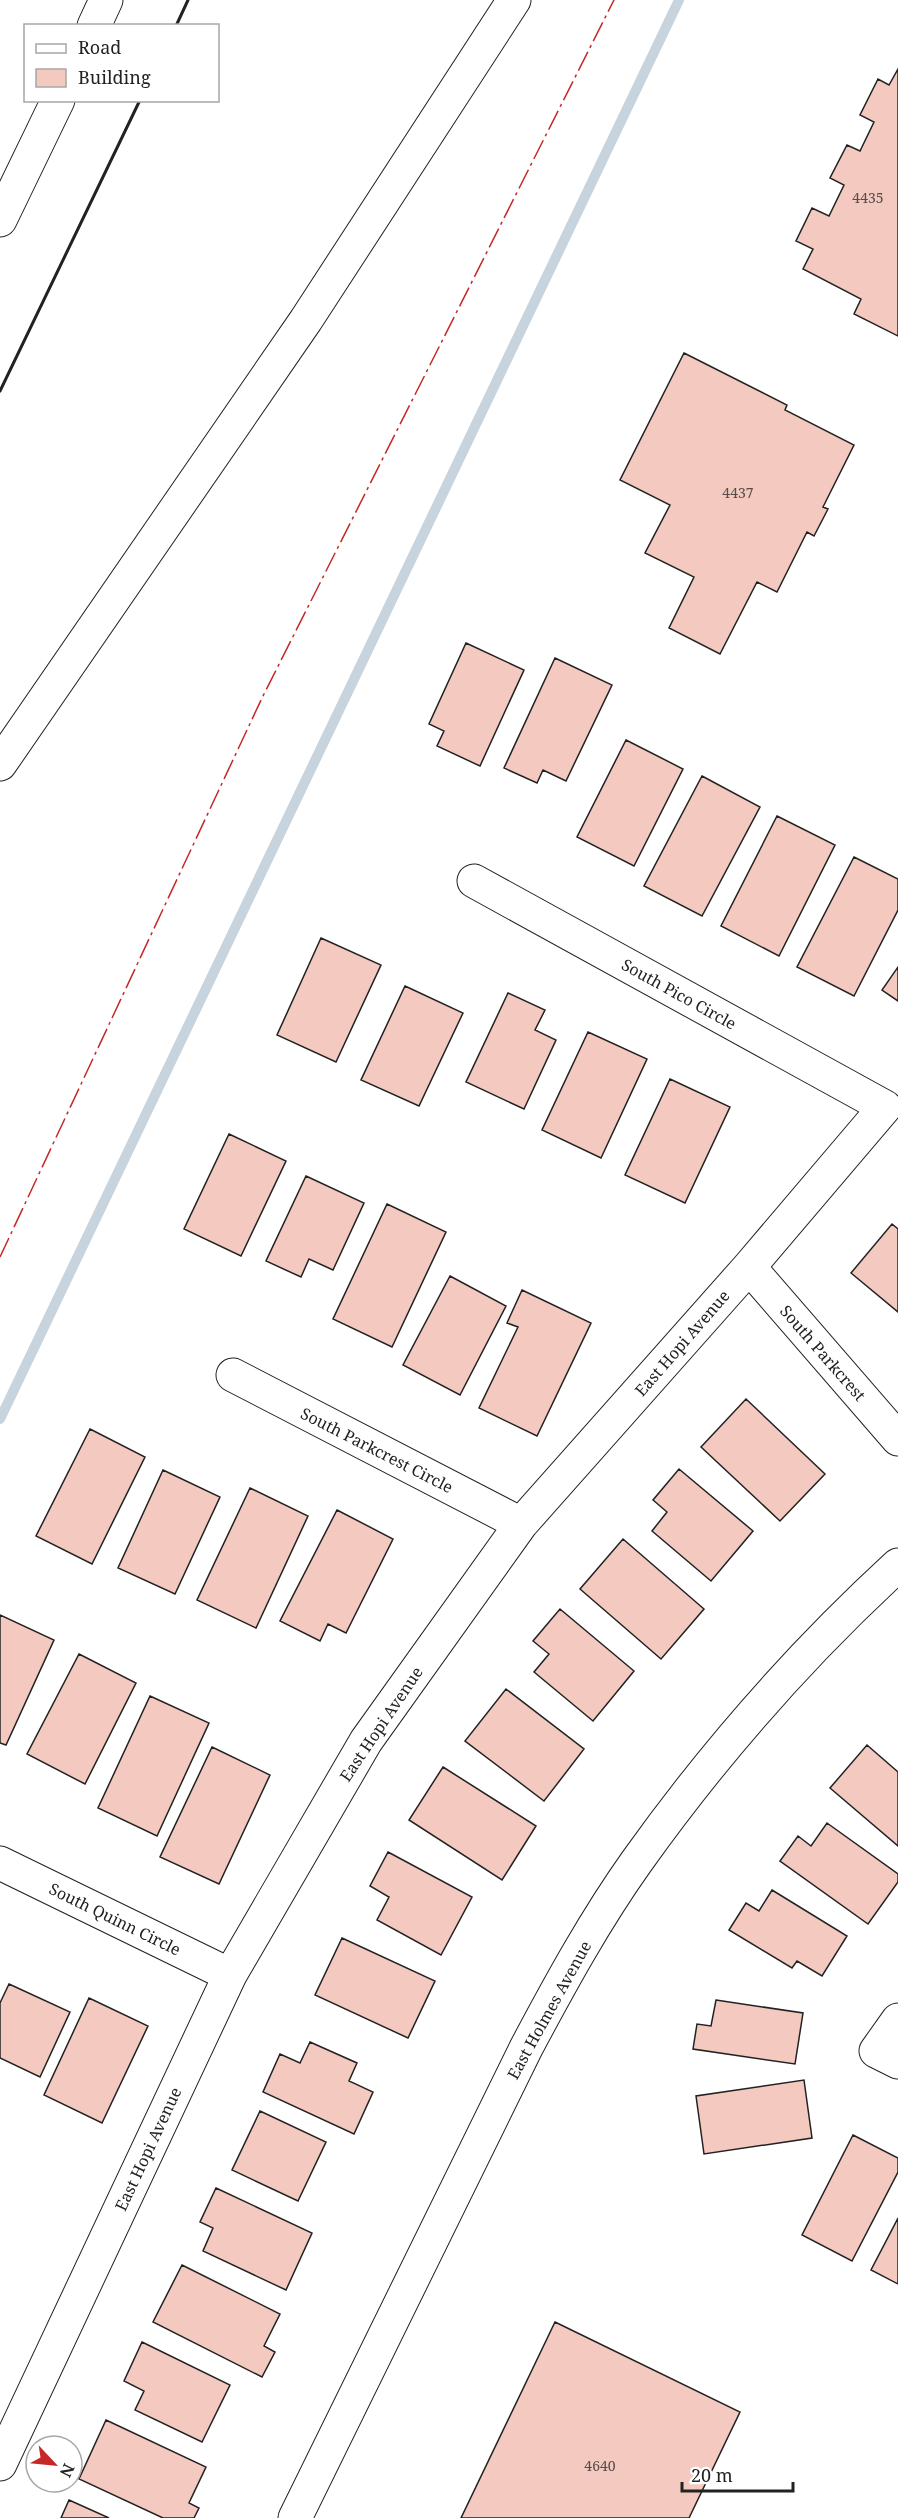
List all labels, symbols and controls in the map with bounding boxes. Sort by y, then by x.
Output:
legend [24,24,219,102]
text: Road [78,35,121,59]
text: Building [78,65,151,89]
house number: 4435 [852,188,884,207]
house number: 4437 [722,483,754,502]
street label: South Pico Circle [618,953,740,1035]
street label: East Hopi Avenue [630,1285,734,1401]
street label: South Parkcrest [775,1300,871,1406]
street label: South Parkcrest Circle [297,1402,457,1498]
street label: East Hopi Avenue [334,1662,428,1786]
street label: South Quinn Circle [46,1878,184,1960]
street label: East Holmes Avenue [502,1937,596,2083]
street label: East Hopi Avenue [110,2084,186,2214]
north arrow [24,2434,84,2494]
scale bar [682,2455,793,2493]
house number: 4640 [584,2456,616,2475]
text: N [55,2460,80,2481]
text: 20 m [691,2463,733,2487]

